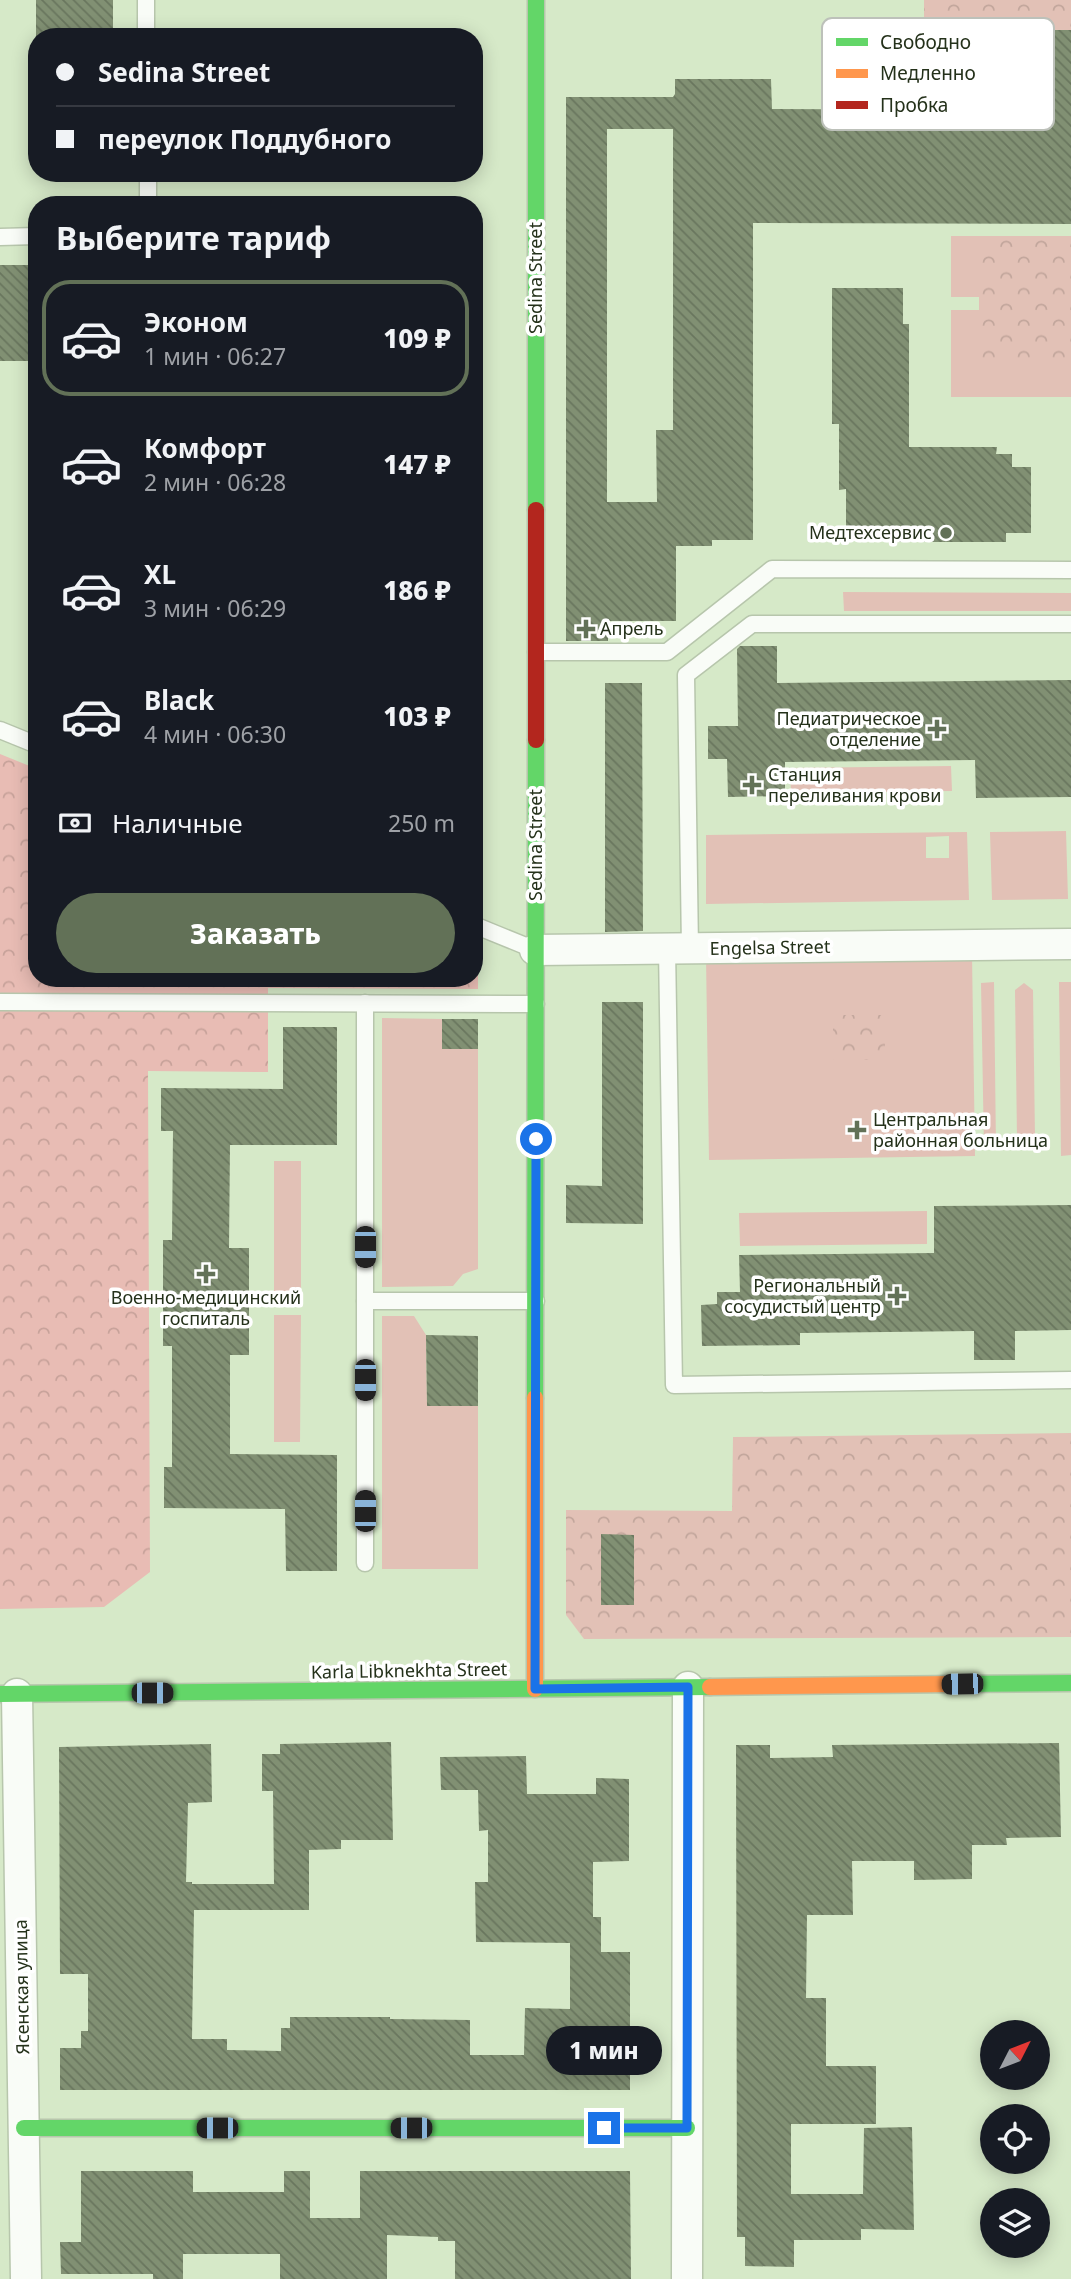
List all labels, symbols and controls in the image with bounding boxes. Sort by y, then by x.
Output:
legend [822,18,1054,130]
text: Свободно [880,29,971,55]
text: Sedina Street [98,54,270,90]
text: Медленно [880,60,976,86]
text: Пробка [880,92,948,118]
text: переулок Поддубного [98,121,392,157]
text: Выберите тариф [56,216,331,259]
street label: Sedina Street [523,222,547,334]
text: Эконом [144,304,248,340]
icon: car [60,307,123,370]
text: 109 ₽ [383,320,451,356]
text: 1 мин · 06:27 [144,340,286,372]
text: Комфорт [144,430,266,466]
icon: car [60,433,123,496]
text: 147 ₽ [383,446,451,482]
text: 2 мин · 06:28 [144,466,286,498]
place label: Медтехсервис [809,520,932,544]
marker: Медтехсервис [938,525,954,541]
text: XL [144,556,176,592]
icon: car [60,559,123,622]
text: 186 ₽ [383,572,451,608]
text: 3 мин · 06:29 [144,592,286,624]
place label: Апрель [600,616,664,640]
marker: Апрель [578,621,594,637]
text: Black [144,682,214,718]
icon: car [60,685,123,748]
text: 103 ₽ [383,698,451,734]
place label: Педиатрическое отделение [776,706,921,751]
text: 4 мин · 06:30 [144,718,286,750]
marker: Педиатрическое отделение [927,719,947,739]
place label: Станция переливания крови [768,762,941,807]
marker: Станция переливания крови [742,775,762,795]
street label: Sedina Street [523,789,547,901]
icon: cash [56,804,94,842]
text: Наличные [112,805,243,841]
text: 250 m [388,807,455,839]
button: Заказать [56,893,455,973]
street label: Engelsa Street [709,934,831,960]
place label: Центральная районная больница [873,1107,1048,1152]
marker: Центральная районная больница [847,1120,867,1140]
route start [520,1123,552,1155]
car [355,1226,376,1268]
marker: Военно-медицинский госпиталь [196,1264,216,1284]
place label: Региональный сосудистый центр [724,1273,881,1318]
place label: Военно-медицинский госпиталь [111,1285,301,1330]
marker: Региональный сосудистый центр [887,1286,907,1306]
car [355,1359,376,1401]
car [355,1490,376,1532]
street label: Karla Libknekhta Street [311,1656,508,1684]
car [941,1673,984,1695]
car [132,1683,174,1704]
street label: Ясенская улица [8,1919,34,2055]
north arrow [980,2020,1050,2090]
map controls [980,2020,1050,2258]
callout: 1 мин [546,2026,662,2076]
text: 1 мин [569,2034,639,2066]
button: locate [980,2104,1050,2174]
route end [588,2112,620,2144]
car [197,2118,239,2139]
car [391,2118,433,2139]
button: layers [980,2188,1050,2258]

